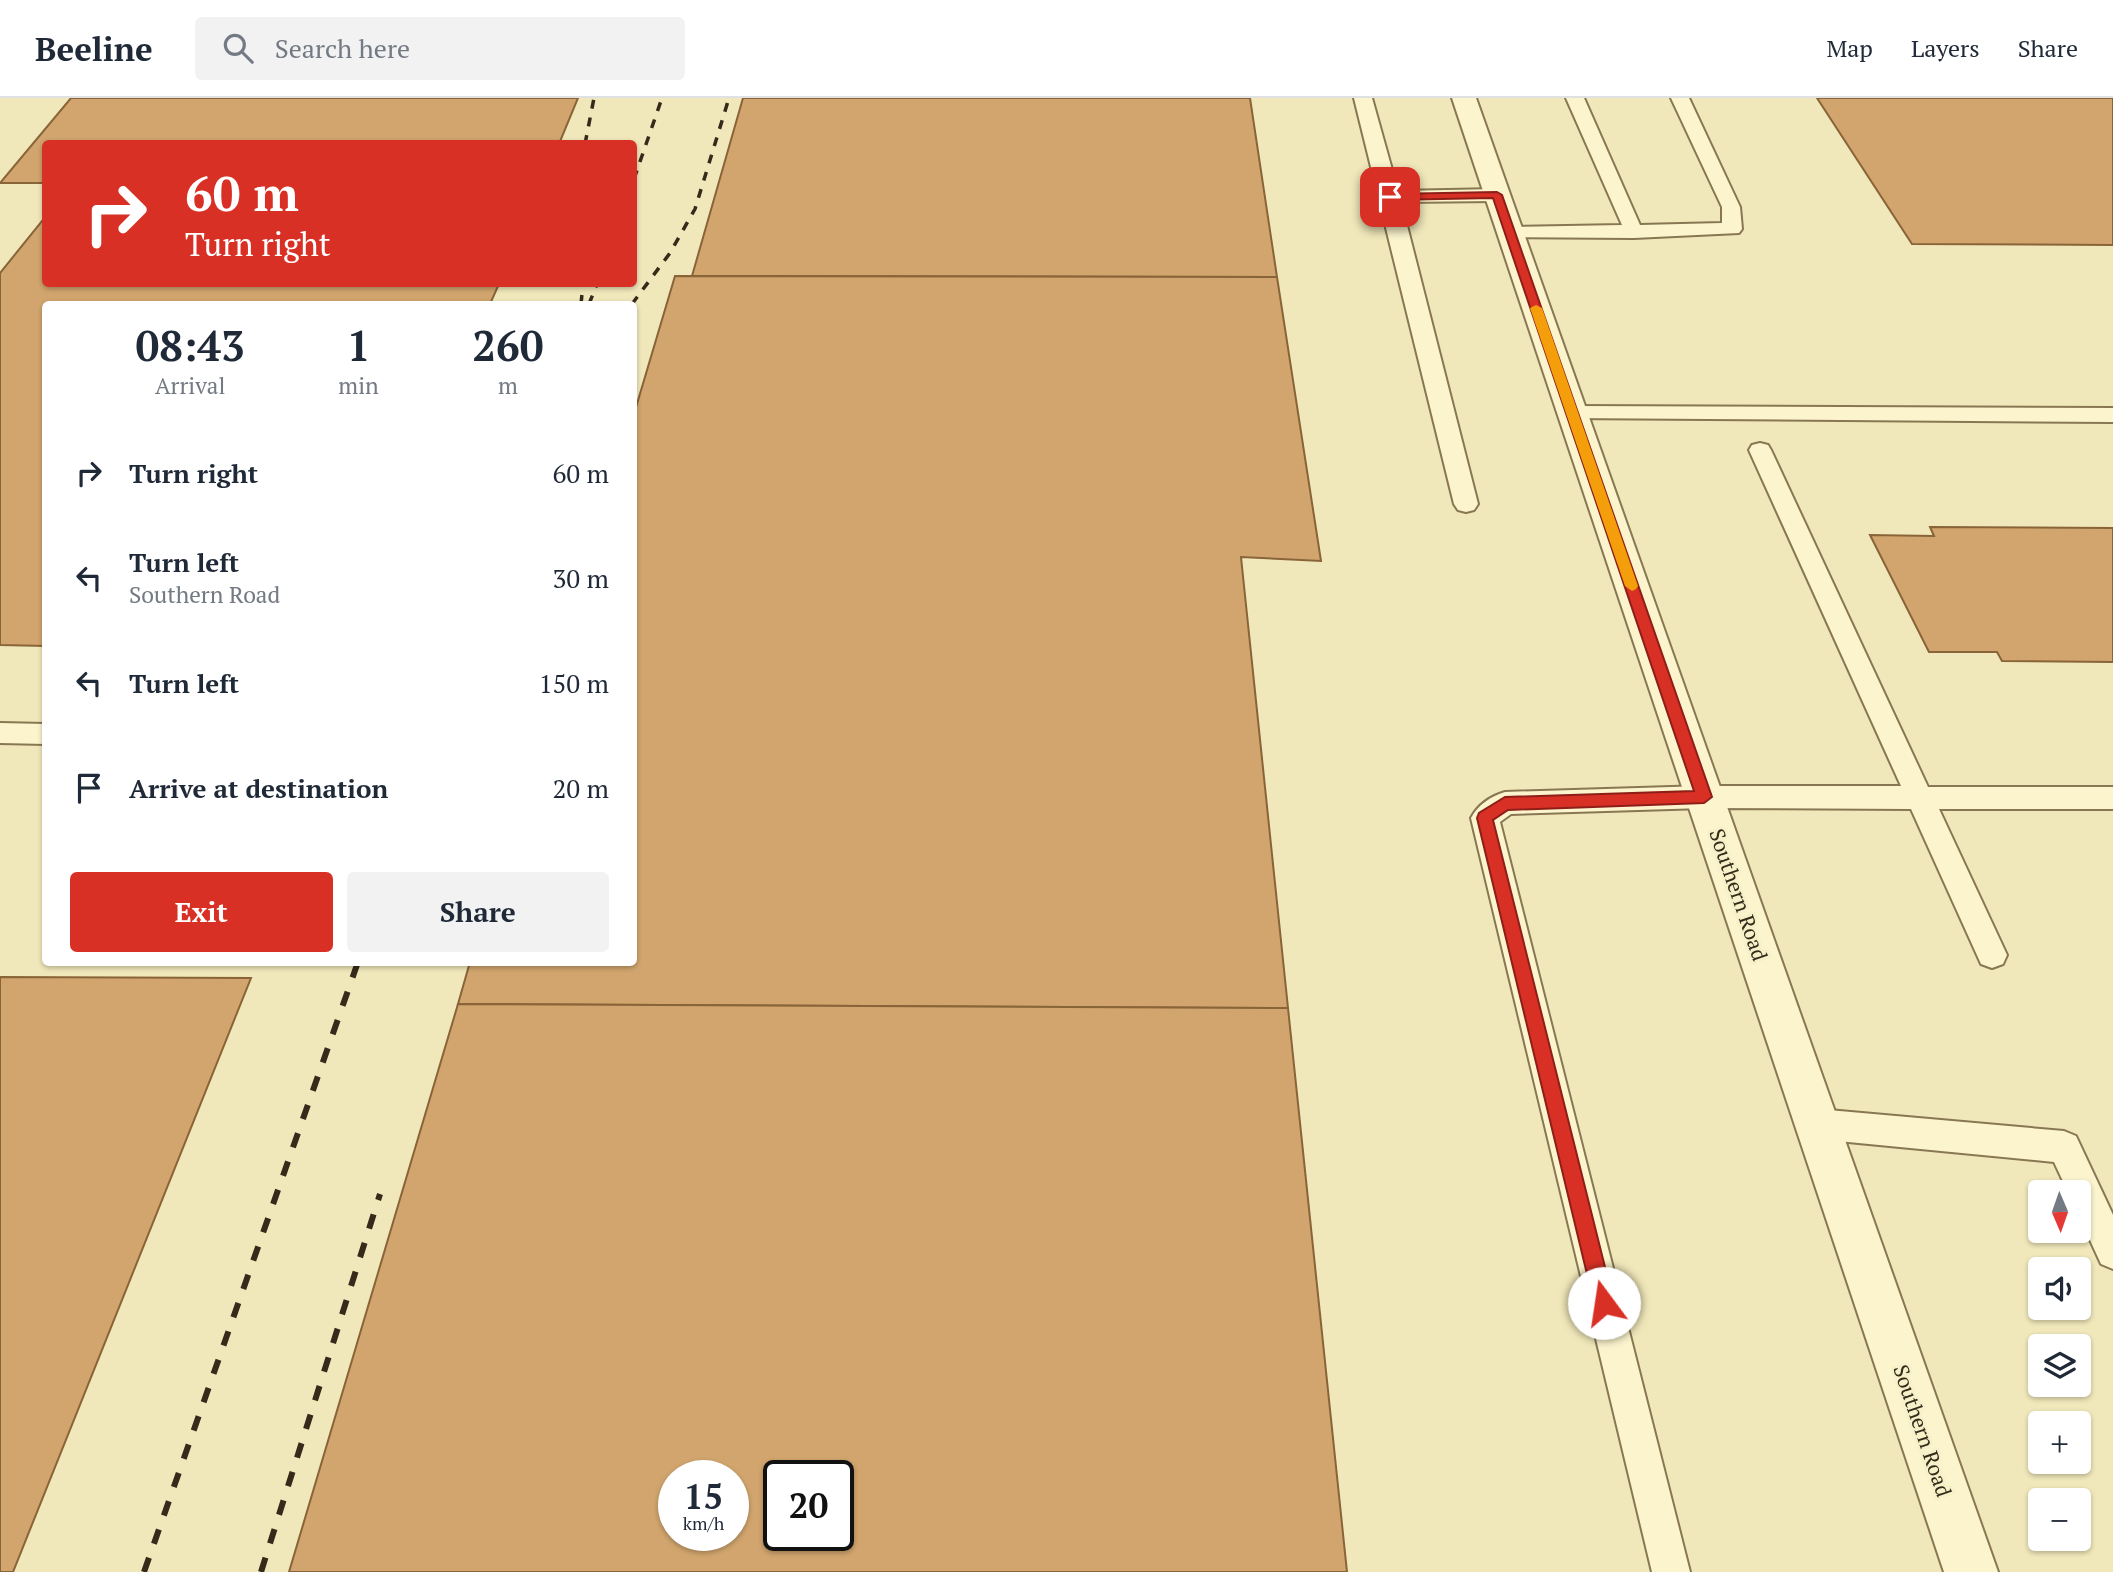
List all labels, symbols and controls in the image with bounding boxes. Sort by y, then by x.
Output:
search box [195,17,685,80]
text: Beeline [35,27,153,70]
icon: search [219,29,257,67]
text: Search here [275,31,410,65]
text: Map [1826,32,1873,64]
text: Layers [1911,32,1980,64]
text: Share [2018,32,2078,64]
text: 60 m [185,160,299,225]
pin [1360,167,1420,227]
icon: right [70,168,161,259]
icon: arrive [1371,178,1409,216]
text: Turn right [185,223,331,265]
text: 08:43 [136,317,245,373]
text: 1 [347,317,370,373]
text: 260 [472,317,543,373]
text: Arrival [155,370,225,401]
text: min [338,370,379,401]
text: m [498,370,518,401]
icon: right [70,454,108,492]
text: Turn right [129,456,258,490]
text: 60 m [553,456,609,490]
text: Turn left [129,545,239,579]
icon: left [70,559,108,597]
text: 30 m [553,561,609,595]
text: Southern Road [129,579,280,610]
icon: left [70,664,108,702]
text: Turn left [129,666,239,700]
text: 150 m [539,666,609,700]
icon: arrive [70,769,108,807]
text: Arrive at destination [129,771,388,805]
text: 20 m [553,771,609,805]
street label: Southern Road [1703,825,1775,965]
button: Exit [70,872,333,952]
button: Share [347,872,609,952]
north arrow [2028,1180,2091,1242]
map controls [2028,1180,2091,1551]
button: sound [2028,1257,2091,1320]
position arrow [1567,1266,1641,1340]
button: layers [2028,1334,2091,1397]
street label: Southern Road [1887,1361,1959,1501]
button: + [2028,1411,2091,1474]
speed limit sign: 20 [763,1460,854,1551]
text: 15 [684,1473,723,1519]
button: − [2028,1488,2091,1551]
text: km/h [683,1511,724,1535]

